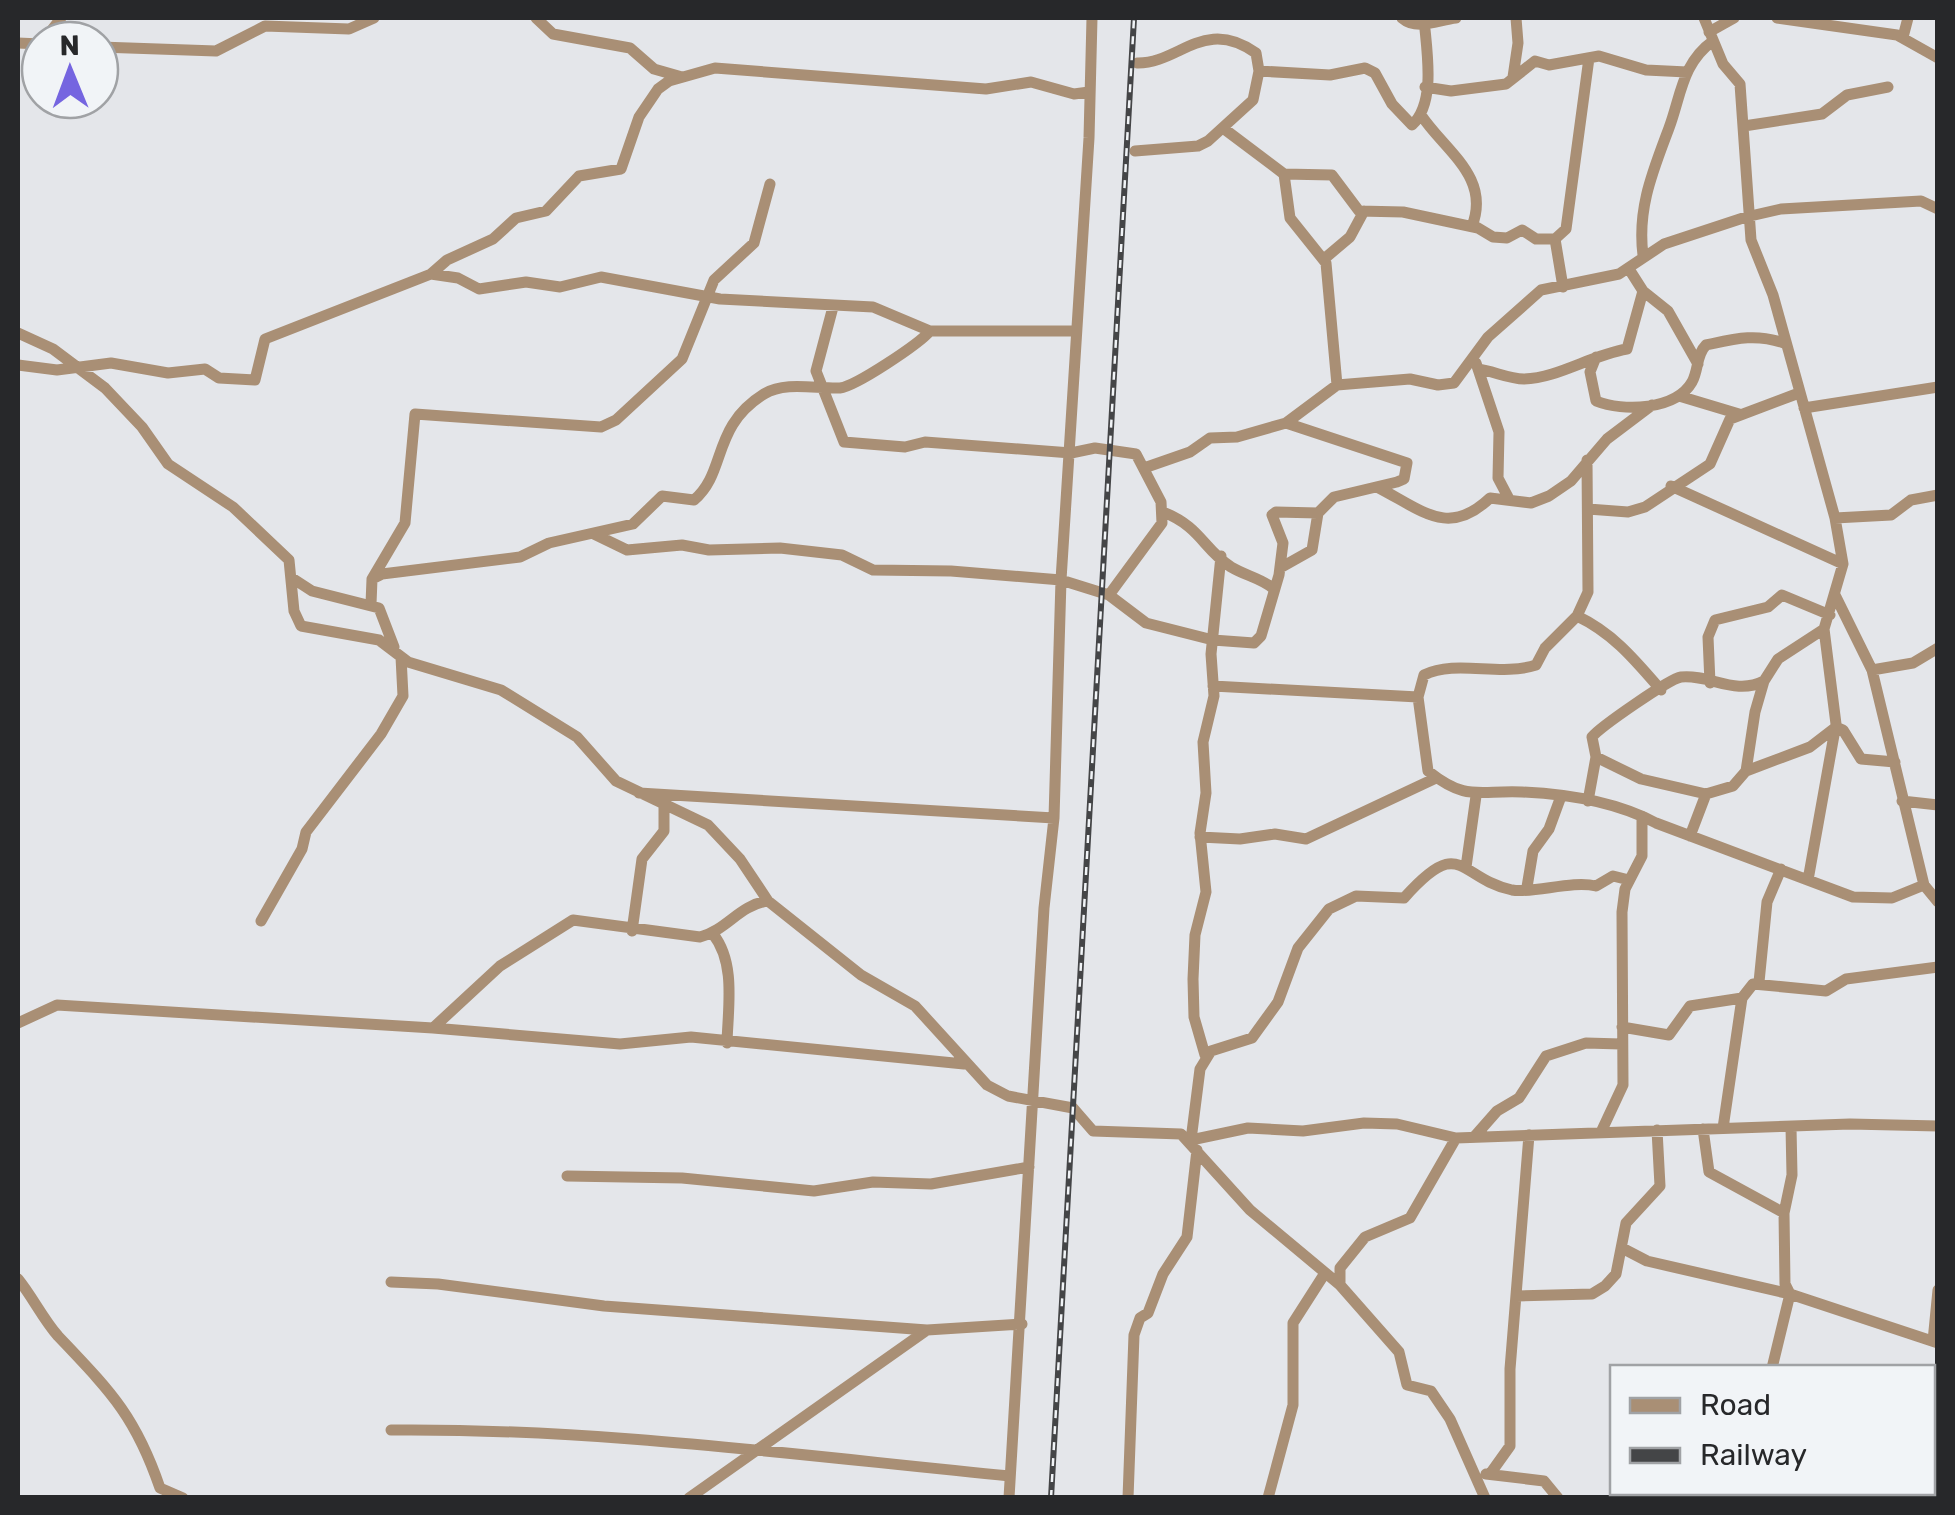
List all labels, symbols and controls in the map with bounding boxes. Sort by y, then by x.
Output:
north arrow [20,20,120,120]
text: N [59,29,80,62]
legend [1610,1365,1935,1495]
text: Road [1700,1387,1771,1423]
text: Railway [1700,1437,1807,1473]

